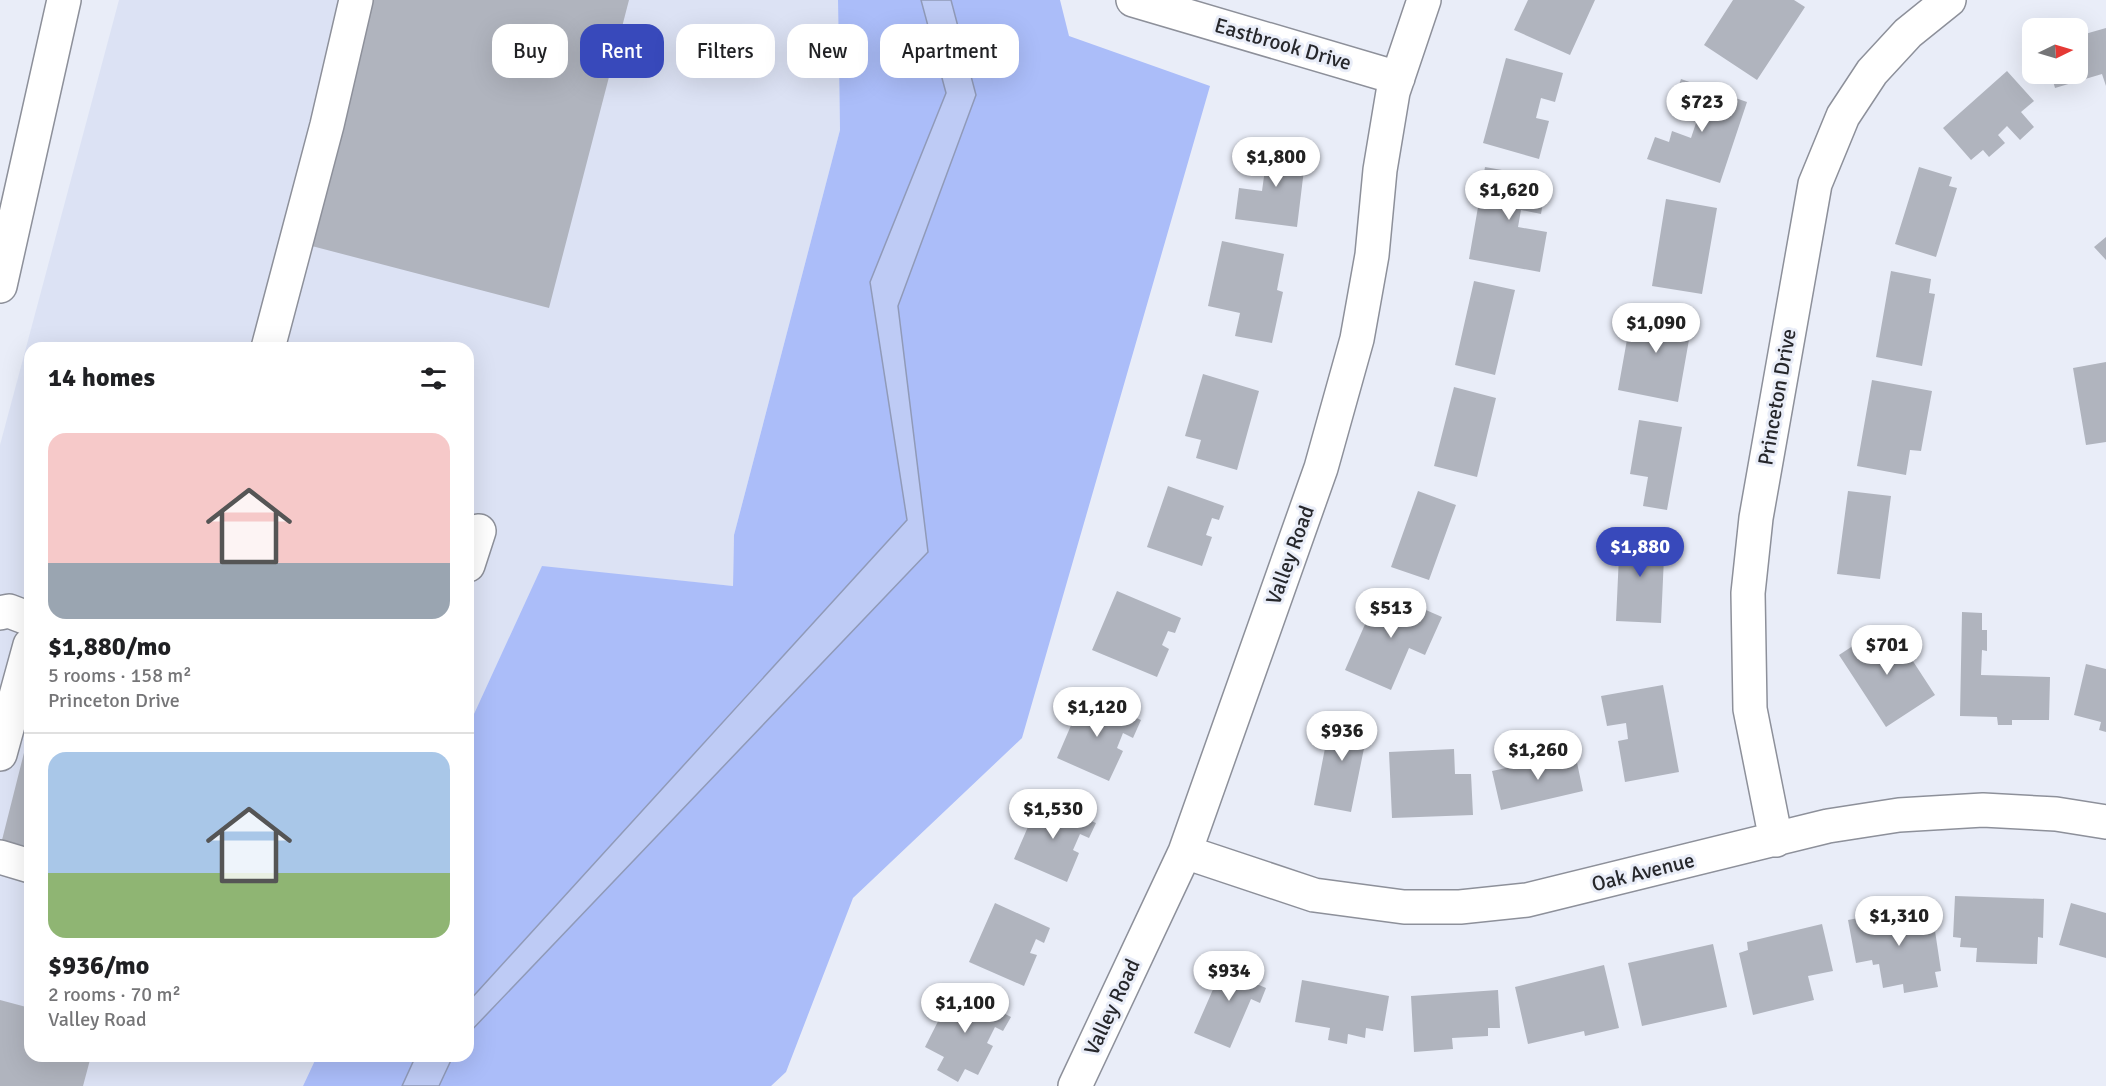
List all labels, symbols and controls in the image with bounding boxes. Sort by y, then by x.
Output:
street label: Eastbrook Drive [1212,12,1354,76]
north arrow [2022,18,2088,84]
map controls [2022,18,2088,84]
chip: Buy [492,24,568,78]
chip: Rent [580,24,664,78]
chip: Filters [676,24,775,78]
chip: New [787,24,868,78]
chip: Apartment [880,24,1019,78]
pin: $723 [1666,82,1738,133]
text: $723 [1680,89,1724,114]
pin: $1,800 [1227,137,1325,188]
text: $1,800 [1246,144,1306,169]
pin: $1,620 [1460,170,1558,221]
text: $1,620 [1479,177,1539,202]
pin: $1,090 [1607,303,1705,354]
text: $1,090 [1626,310,1686,335]
street label: Princeton Drive [1752,327,1802,467]
text: 14 homes [48,362,155,394]
icon: filters [417,362,450,395]
icon: home [195,472,303,580]
street label: Valley Road [1260,502,1320,608]
pin: $1,880 [1591,527,1689,578]
text: $1,880 [1610,534,1670,559]
pin: $513 [1355,588,1427,639]
text: $513 [1369,595,1413,620]
pin: $701 [1851,625,1923,676]
text: $1,880/mo [48,631,171,663]
text: $701 [1865,632,1909,657]
text: 5 rooms · 158 m² [48,663,192,688]
pin: $1,120 [1048,687,1146,738]
text: Princeton Drive [48,688,180,713]
text: $1,120 [1067,694,1127,719]
pin: $936 [1306,711,1378,762]
text: $936 [1320,718,1364,743]
pin: $1,260 [1489,730,1587,781]
text: $1,260 [1508,737,1568,762]
pin: $1,530 [1004,789,1102,840]
icon: home [195,791,303,899]
text: $1,530 [1023,796,1083,821]
street label: Oak Avenue [1589,847,1697,897]
pin: $1,310 [1850,896,1948,947]
text: $1,310 [1869,903,1929,928]
text: $936/mo [48,950,149,982]
pin: $934 [1193,951,1265,1002]
street label: Valley Road [1078,955,1146,1059]
text: $934 [1207,958,1251,983]
text: 2 rooms · 70 m² [48,982,181,1007]
pin: $1,100 [916,983,1014,1034]
text: $1,100 [935,990,995,1015]
text: Valley Road [48,1007,146,1032]

